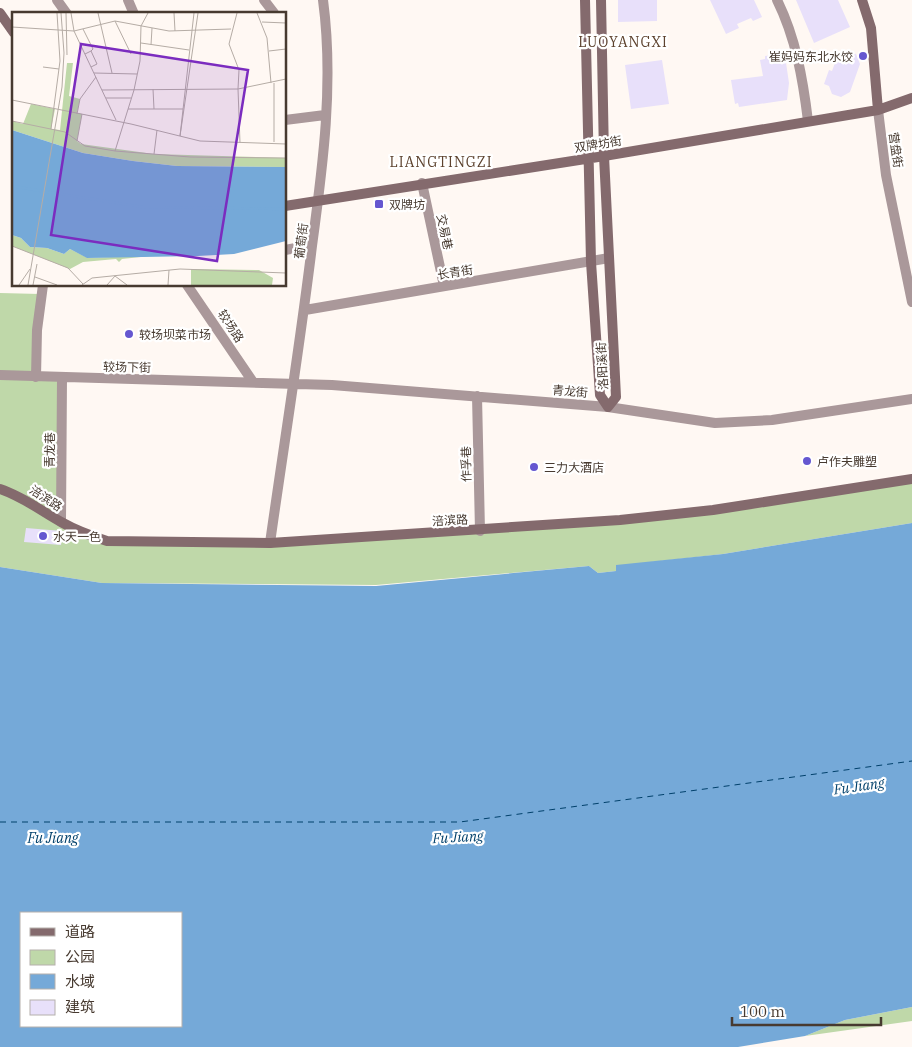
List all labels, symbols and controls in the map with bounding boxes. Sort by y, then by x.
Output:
inset map [12,12,286,286]
district label: LUOYANGXI [578,33,668,51]
place label: 崔妈妈东北水饺 [769,49,853,64]
marker: 崔妈妈东北水饺 [857,50,869,62]
street label: 营盘街 [886,131,906,169]
street label: 双牌坊街 [573,133,623,155]
district label: LIANGTINGZI [389,153,493,171]
place label: 双牌坊 [389,197,425,212]
marker: 双牌坊 [373,198,385,210]
street label: 交易巷 [434,213,456,251]
street label: 葡萄街 [291,222,311,260]
street label: 长青街 [436,262,474,282]
street label: 较场路 [215,307,247,345]
place label: 较场坝菜市场 [139,327,211,342]
marker: 较场坝菜市场 [123,328,135,340]
street label: 洛阳溪街 [593,342,611,390]
street label: 较场下街 [103,359,151,375]
street label: 青龙街 [551,382,589,400]
street label: 青龙巷 [42,432,57,468]
street label: 作孚巷 [458,446,474,482]
place label: 卢作夫雕塑 [817,454,877,469]
marker: 卢作夫雕塑 [801,455,813,467]
place label: 三力大酒店 [544,460,604,475]
marker: 三力大酒店 [528,461,540,473]
street label: 涪滨路 [27,482,65,514]
street label: 涪滨路 [432,512,468,528]
place label: 水天一色 [53,529,101,544]
marker: 水天一色 [37,530,49,542]
water label: Fu Jiang [832,773,886,799]
water label: Fu Jiang [431,827,484,847]
water label: Fu Jiang [27,829,79,847]
legend [20,912,182,1027]
text: 道路 [65,922,95,941]
text: 公园 [65,947,95,966]
text: 水域 [65,972,95,991]
scale bar [732,994,881,1026]
text: 建筑 [65,997,95,1016]
text: 100 m [740,1002,785,1021]

